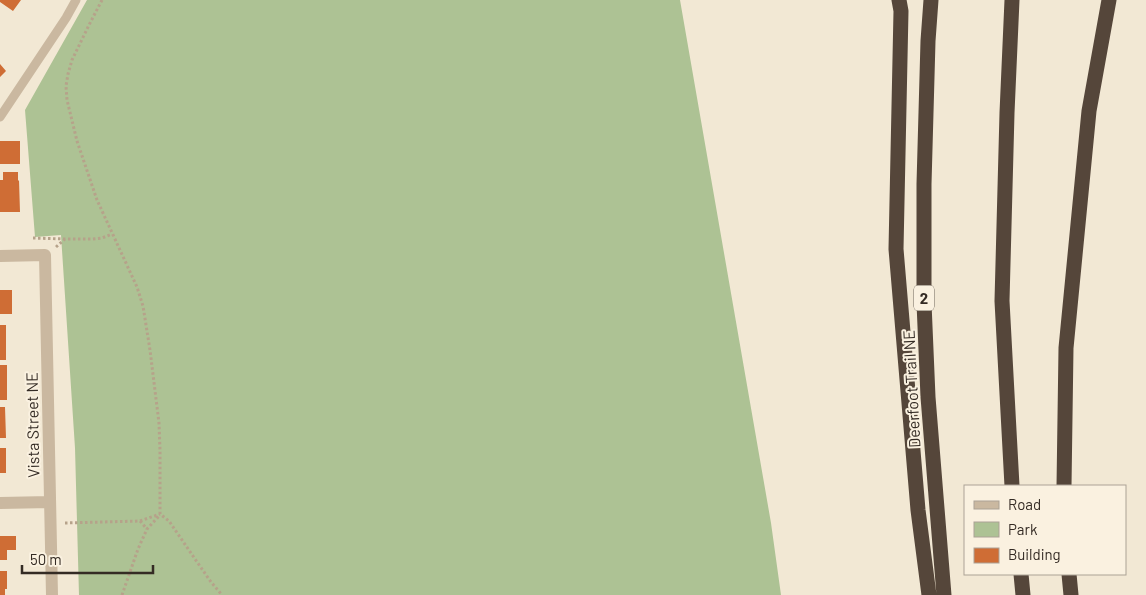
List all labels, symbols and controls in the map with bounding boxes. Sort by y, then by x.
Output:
road number: 2 [914,286,934,310]
street label: Deerfoot Trail NE [898,330,924,448]
street label: Vista Street NE [22,372,42,478]
legend [964,485,1126,575]
text: Road [1008,495,1041,513]
text: Park [1008,520,1038,538]
scale bar [22,542,154,574]
text: Building [1008,545,1061,563]
text: 50 m [30,550,62,568]

